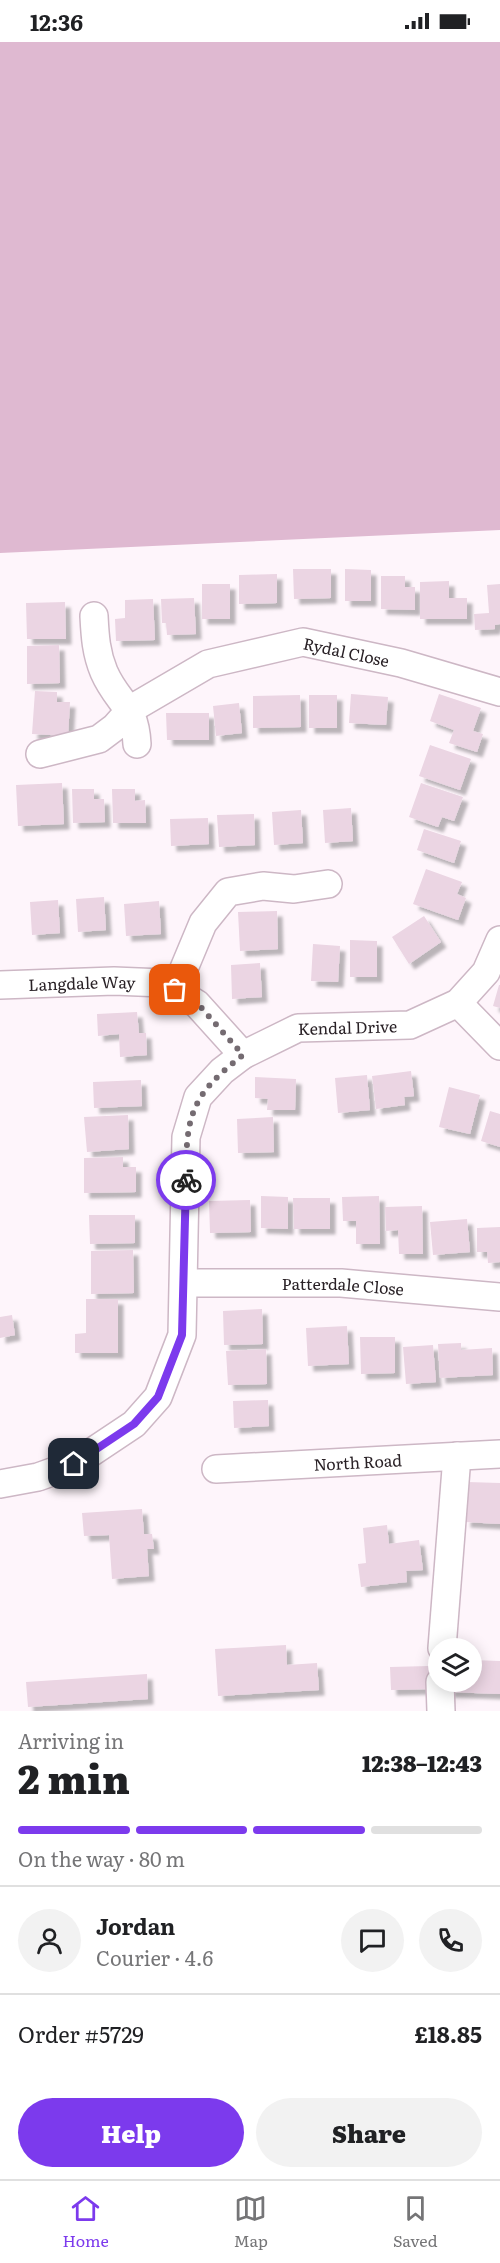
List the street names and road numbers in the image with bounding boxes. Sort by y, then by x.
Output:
street label: Rydal Close [301,630,392,672]
street label: Langdale Way [28,969,137,996]
street label: Kendal Drive [297,1013,398,1040]
street label: Patterdale Close [282,1271,405,1300]
street label: North Road [313,1447,403,1476]

